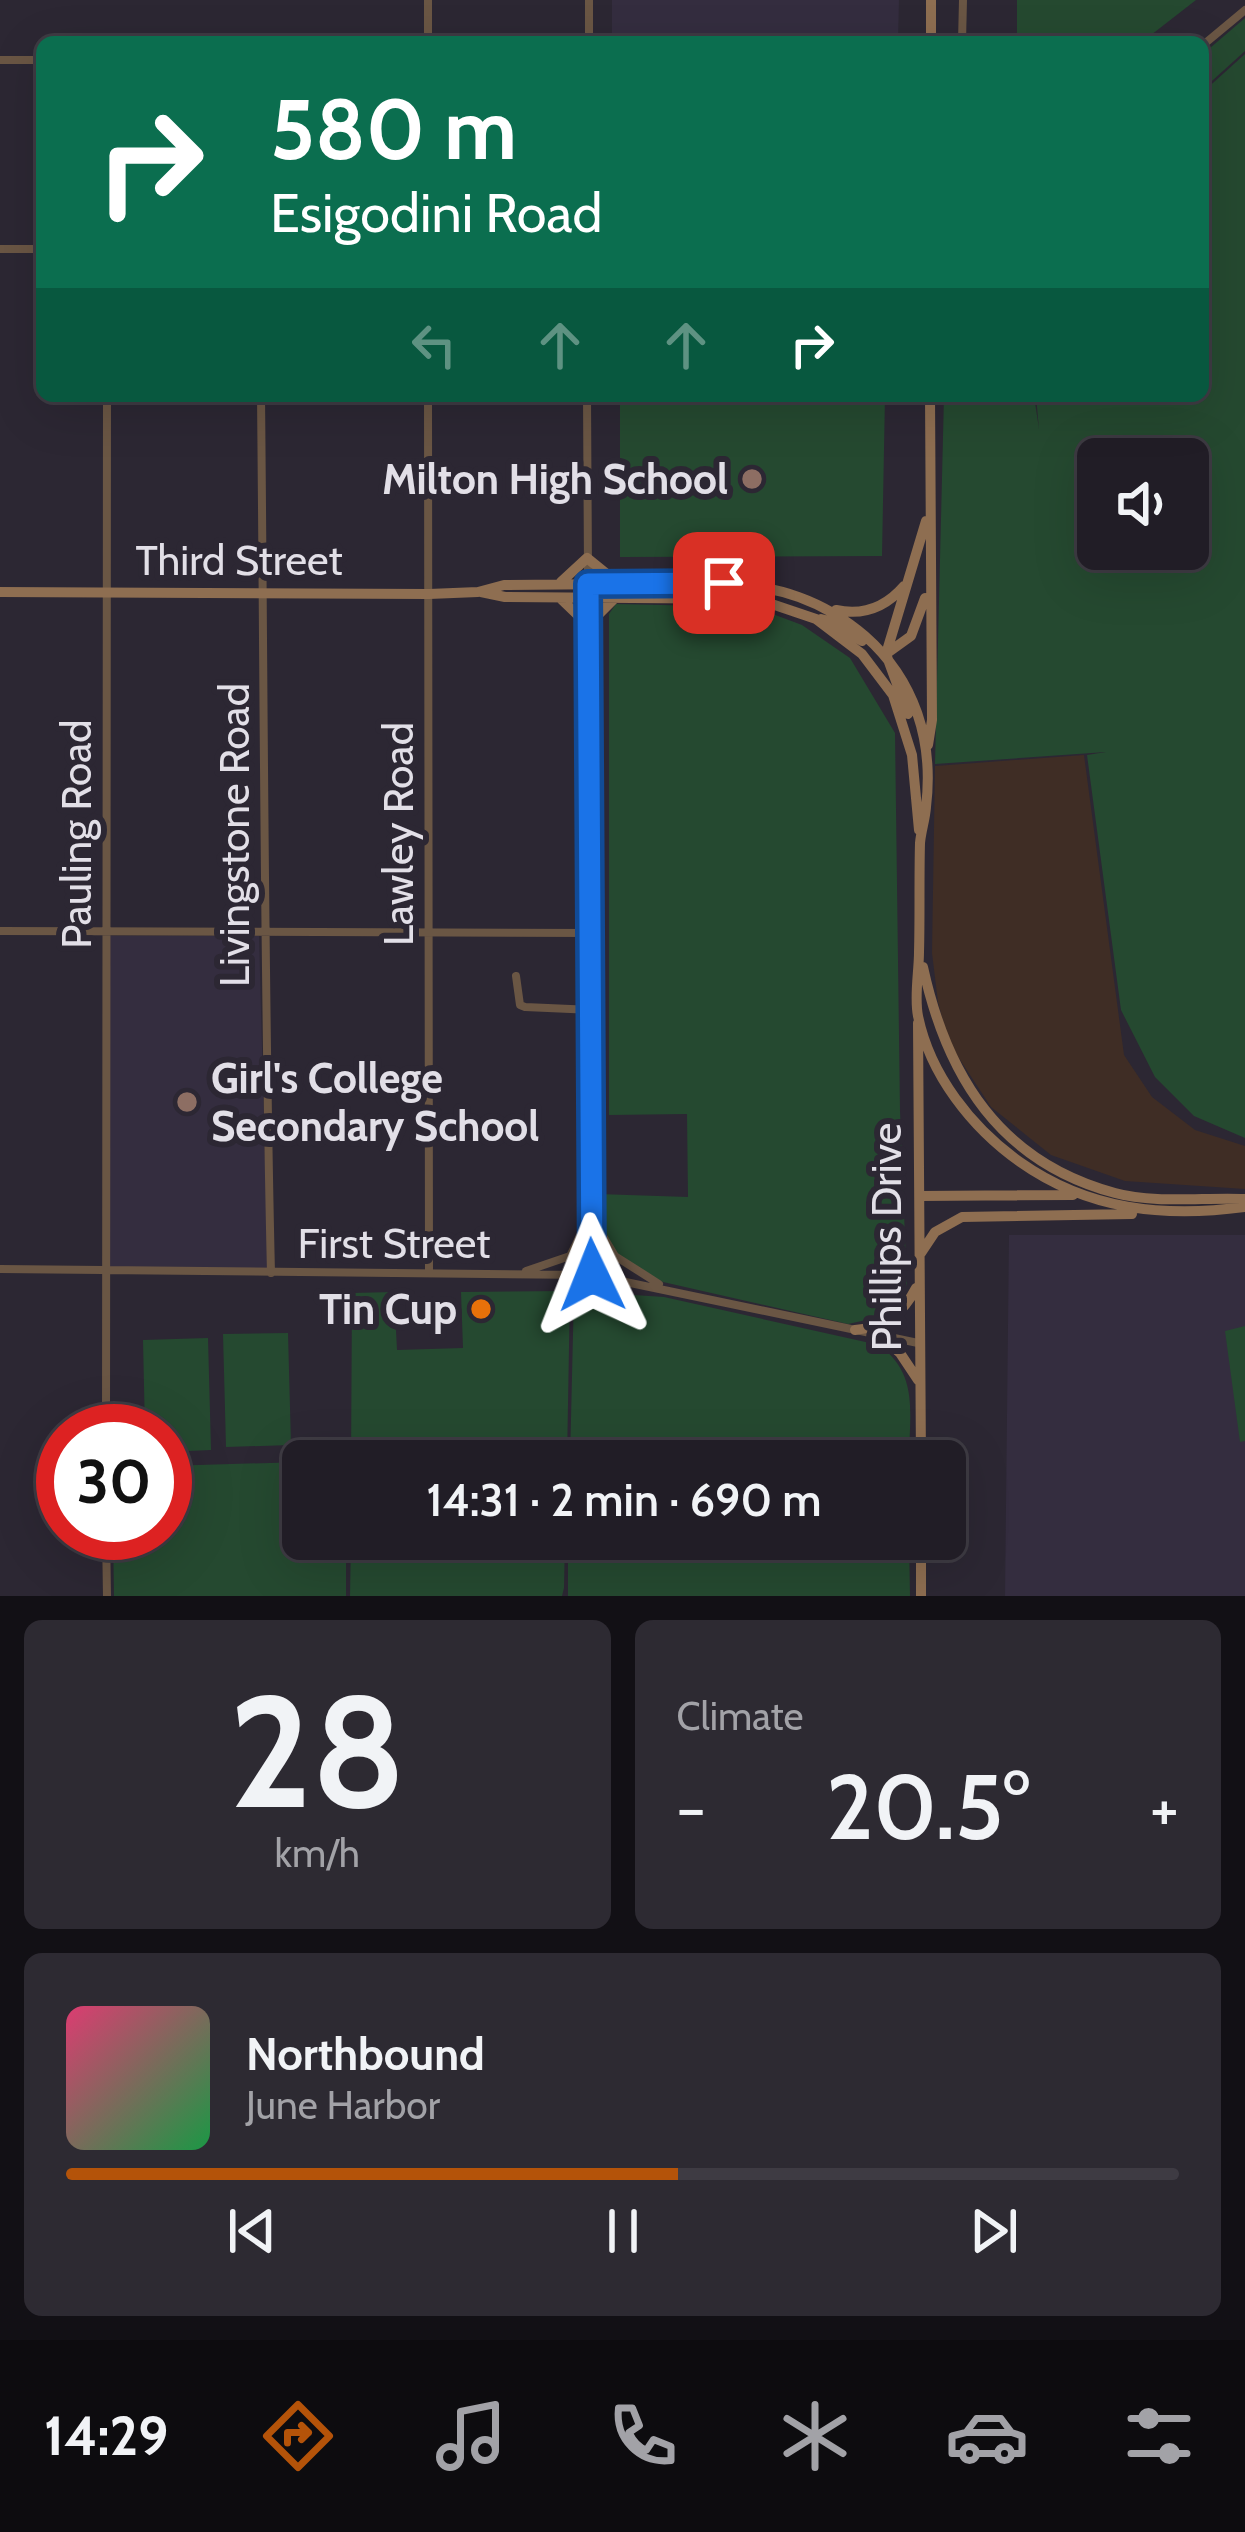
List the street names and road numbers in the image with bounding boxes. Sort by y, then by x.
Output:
street label: Third Street [135,534,343,586]
street label: Livingstone Road [208,683,260,987]
street label: Pauling Road [50,719,102,949]
street label: Lawley Road [372,722,424,946]
street label: Phillips Drive [860,1123,912,1351]
street label: First Street [298,1217,490,1269]

